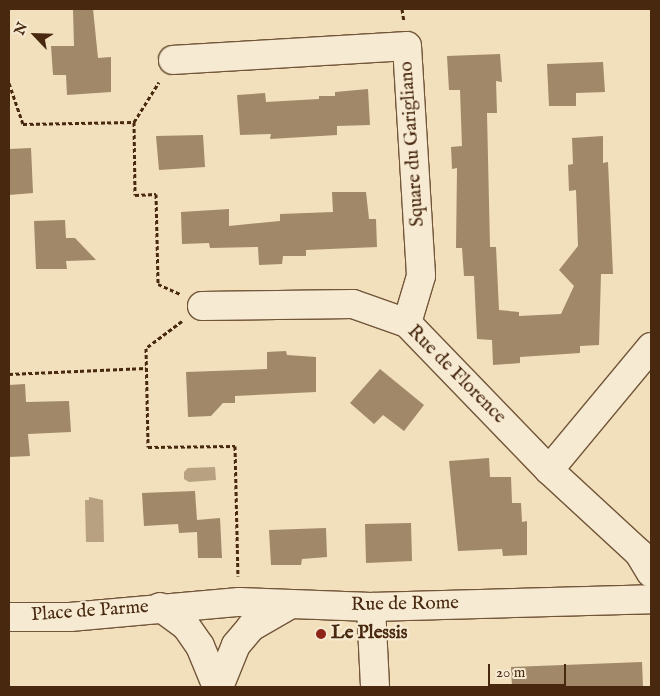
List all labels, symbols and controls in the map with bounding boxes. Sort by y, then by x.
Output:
north arrow [10,10,60,60]
text: N [11,20,32,38]
street label: Square du Garigliano [396,61,430,227]
street label: Rue de Florence [402,321,510,429]
street label: Rue de Rome [351,593,459,617]
street label: Place de Parme [30,597,150,627]
place label: Le Plessis [331,623,407,645]
marker: Le Plessis [315,628,327,640]
scale bar [490,654,568,686]
text: 20 m [496,663,525,682]

